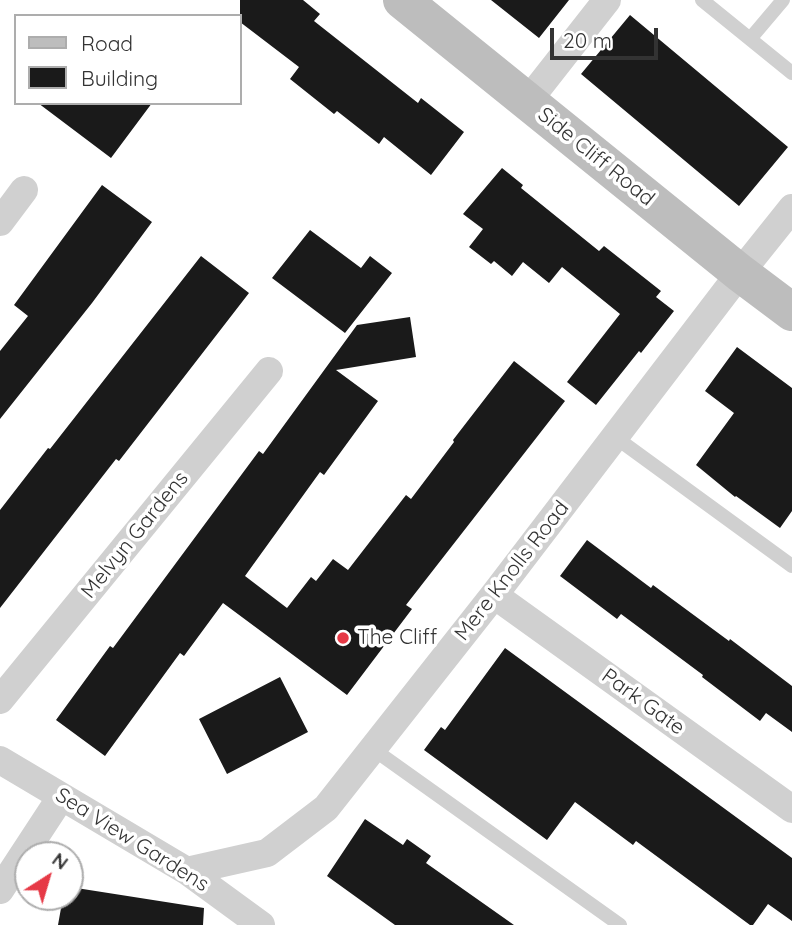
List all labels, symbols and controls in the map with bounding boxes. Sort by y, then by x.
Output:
legend [14,14,242,105]
scale bar [554,14,662,58]
text: 20 m [563,27,612,53]
text: Road [81,30,133,56]
text: Building [81,65,158,91]
street label: Side Cliff Road [533,102,659,212]
street label: Melvyn Gardens [76,466,194,604]
street label: Mere Knolls Road [450,496,574,646]
place label: The Cliff [357,625,437,651]
marker: The Cliff [335,630,351,646]
street label: Park Gate [596,663,690,741]
street label: Sea View Gardens [51,783,213,897]
north arrow [14,841,84,911]
text: N [48,847,73,875]

